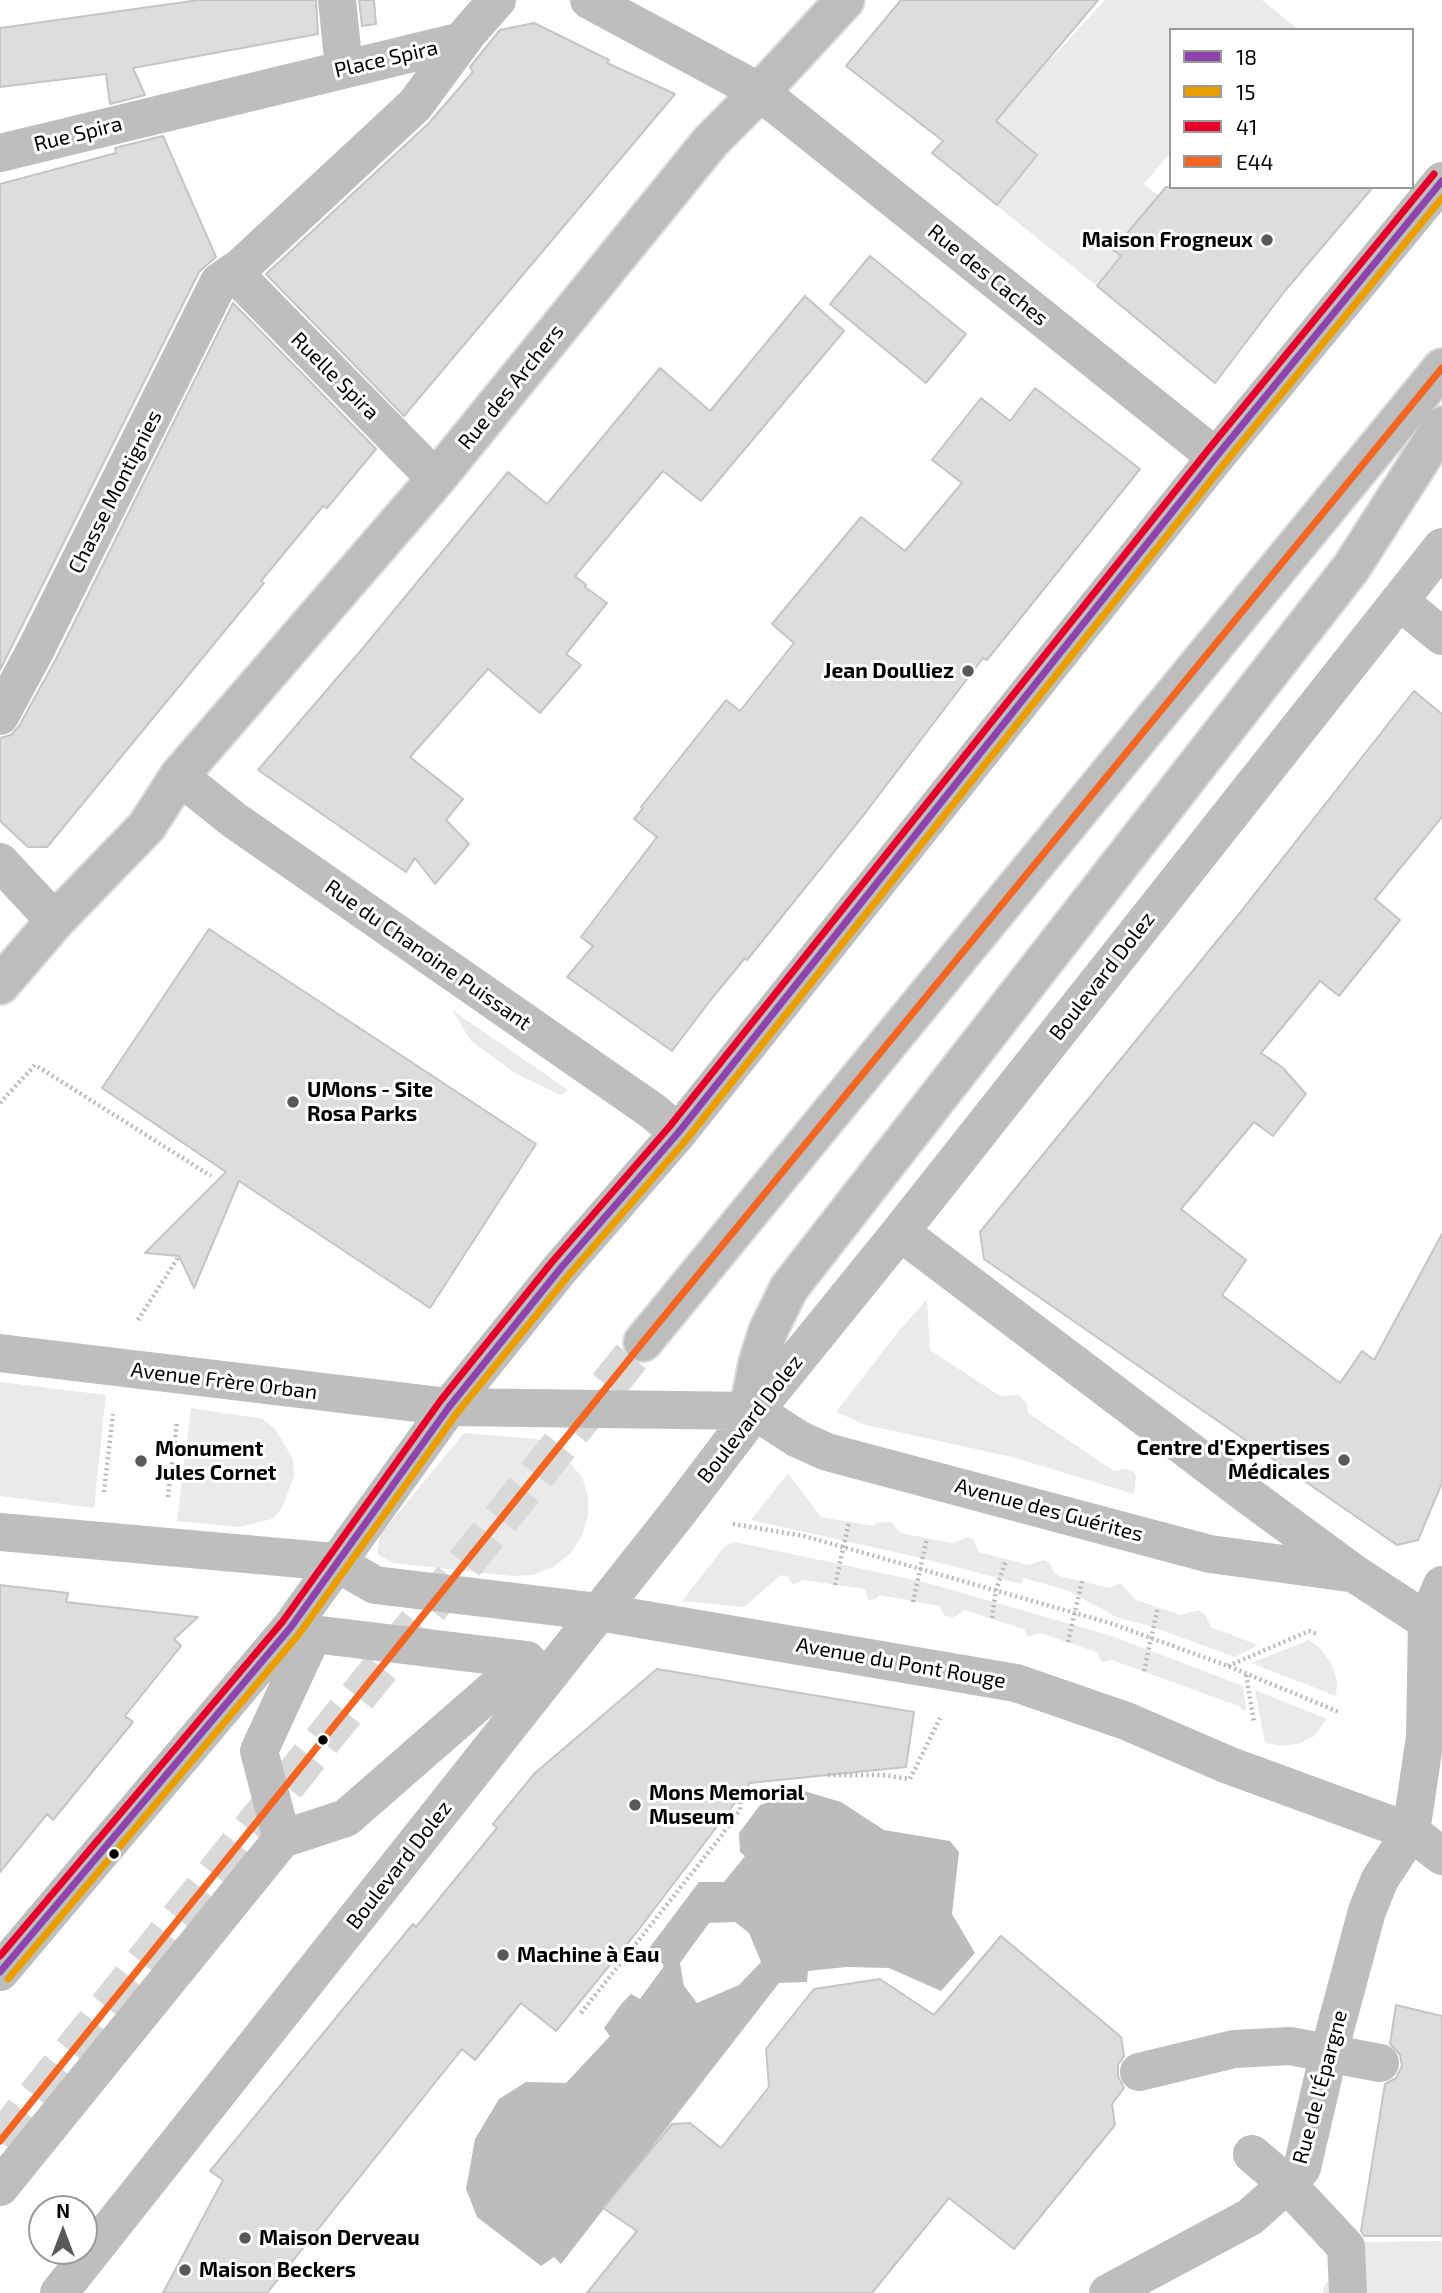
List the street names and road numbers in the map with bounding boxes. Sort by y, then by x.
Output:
street label: Place Spira [332,35,440,83]
street label: Rue Spira [31,111,125,157]
street label: Rue des Caches [923,219,1053,331]
street label: Rue des Archers [453,319,569,455]
street label: Ruelle Spira [286,327,384,425]
street label: Chasse Montignies [63,406,167,578]
street label: Rue du Chanoine Puissant [320,874,536,1036]
street label: Boulevard Dolez [1044,907,1160,1045]
street label: Boulevard Dolez [692,1350,808,1488]
street label: Avenue Frère Orban [129,1357,319,1405]
street label: Avenue des Guérites [952,1473,1146,1547]
street label: Avenue du Pont Rouge [794,1632,1008,1694]
street label: Boulevard Dolez [341,1796,457,1934]
street label: Rue de l'Épargne [1287,2007,1353,2167]

